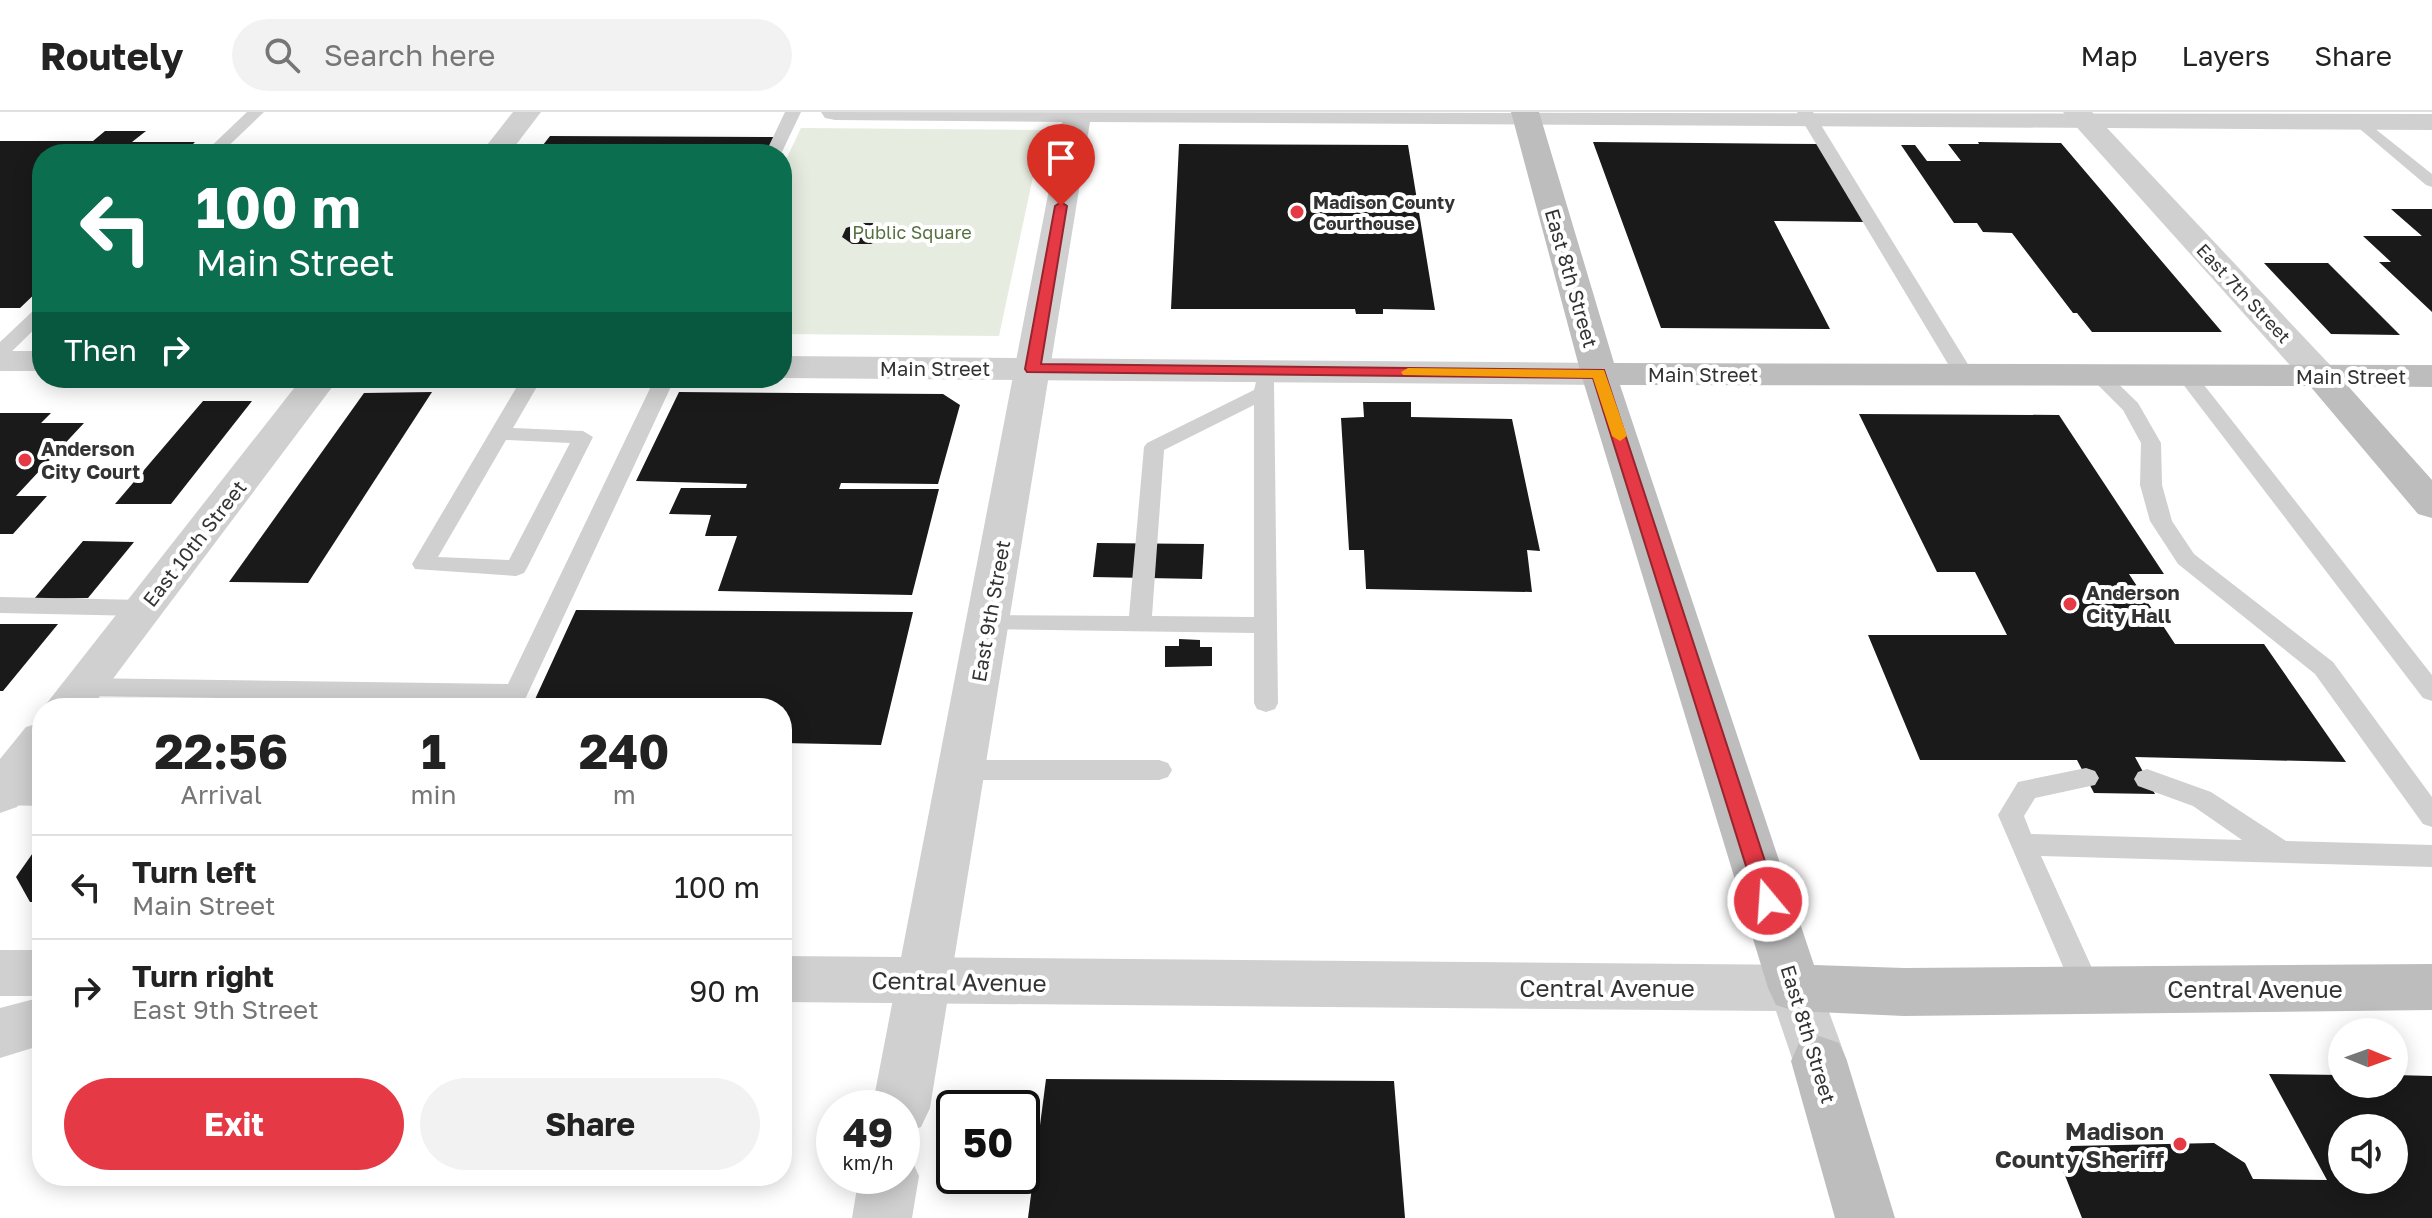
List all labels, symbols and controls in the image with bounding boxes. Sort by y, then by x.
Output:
search box [232,19,792,91]
text: Routely [40,33,184,78]
icon: search [260,33,304,77]
text: Search here [324,37,496,73]
text: Map [2080,39,2138,72]
text: Layers [2182,39,2270,72]
text: Share [2314,39,2392,72]
pin [1027,124,1095,206]
icon: arrive [1039,136,1083,180]
text: 100 m [196,173,361,240]
icon: left [64,176,168,280]
place label: Madison County Courthouse [1313,191,1455,234]
marker: Madison County Courthouse [1288,203,1306,221]
street label: East 8th Street [1541,206,1603,350]
park label: Public Square [852,221,972,243]
street label: East 7th Street [2192,239,2296,347]
text: Main Street [196,241,395,284]
icon: right [153,328,197,372]
text: Then [64,332,137,368]
street label: Main Street [880,356,990,380]
street label: Main Street [1648,362,1758,386]
street label: Main Street [2296,364,2406,388]
place label: Anderson City Court [41,436,140,483]
marker: Anderson City Court [16,451,34,469]
street label: East 10th Street [137,475,251,611]
street label: East 9th Street [966,538,1014,684]
place label: Anderson City Hall [2086,580,2180,627]
marker: Anderson City Hall [2061,595,2079,613]
text: 22:56 [154,722,288,780]
text: 1 [421,722,446,780]
text: 240 [579,722,670,780]
text: Arrival [181,779,262,810]
text: min [411,779,457,810]
text: m [613,779,636,810]
text: Turn left [132,854,257,890]
position arrow [1726,859,1810,943]
icon: left [64,865,108,909]
text: 100 m [674,869,760,905]
text: Main Street [132,890,275,921]
text: Turn right [132,958,274,994]
street label: East 8th Street [1777,962,1841,1106]
street label: Central Avenue [871,965,1047,997]
icon: right [64,969,108,1013]
text: 90 m [689,973,760,1009]
street label: Central Avenue [1519,973,1695,1002]
street label: Central Avenue [2167,974,2343,1003]
text: East 9th Street [132,994,319,1025]
north arrow [2328,1018,2408,1098]
map controls [2328,1018,2408,1194]
button: Exit [64,1078,404,1170]
button: Share [420,1078,760,1170]
speed limit sign: 50 [936,1090,1040,1194]
text: 49 [843,1108,893,1156]
button: sound [2328,1114,2408,1194]
place label: Madison County Sheriff [1995,1116,2164,1173]
marker: Madison County Sheriff [2171,1135,2189,1153]
text: km/h [843,1150,893,1174]

